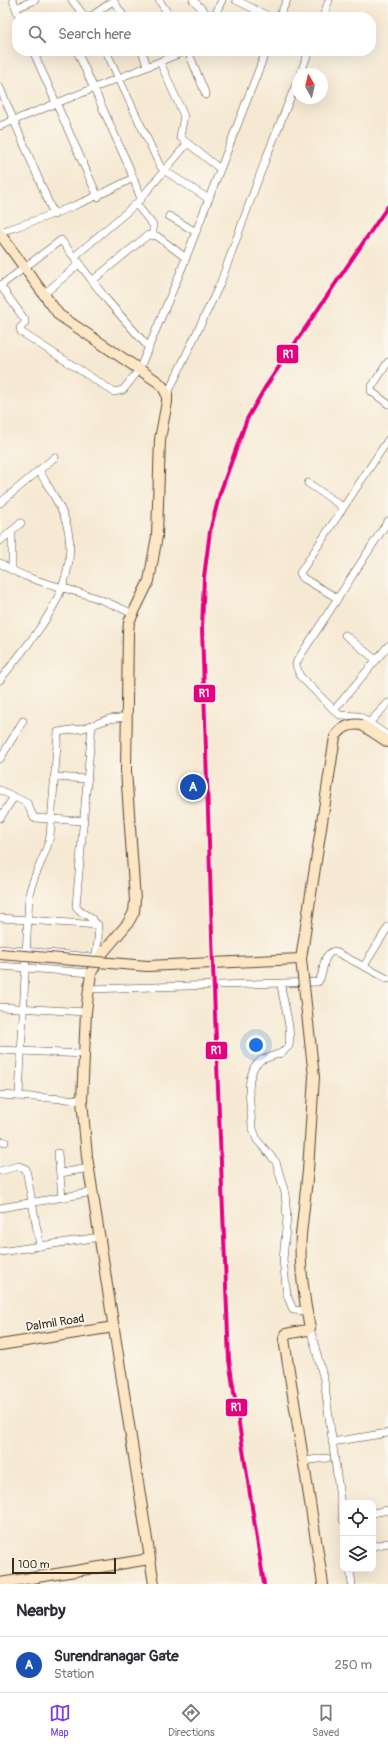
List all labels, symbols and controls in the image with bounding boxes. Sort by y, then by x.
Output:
search box [12,12,376,56]
icon: search [26,23,48,45]
text: Search here [58,25,131,44]
north arrow [292,68,328,104]
line badge: R1 [276,344,299,364]
text: R1 [283,348,293,361]
line badge: R1 [193,684,216,703]
text: R1 [199,687,209,700]
pin: A [180,772,206,802]
your location [246,1035,266,1055]
line badge: R1 [205,1041,228,1060]
text: R1 [211,1044,221,1057]
street label: Dalmil Road [25,1311,85,1335]
line badge: R1 [225,1398,248,1417]
text: R1 [231,1401,241,1414]
map controls [340,1500,376,1572]
button: locate [340,1500,376,1536]
button: layers [340,1536,376,1572]
scale bar [12,1556,116,1575]
text: 100 m [18,1558,49,1571]
text: Nearby [16,1600,65,1621]
text: Surendranagar Gate [54,1647,179,1666]
text: A [25,1657,33,1673]
text: 250 m [334,1657,372,1673]
text: Station [54,1666,94,1682]
tab: Map [49,1702,71,1739]
tab: Directions [168,1702,215,1739]
tab: Saved [312,1702,339,1739]

